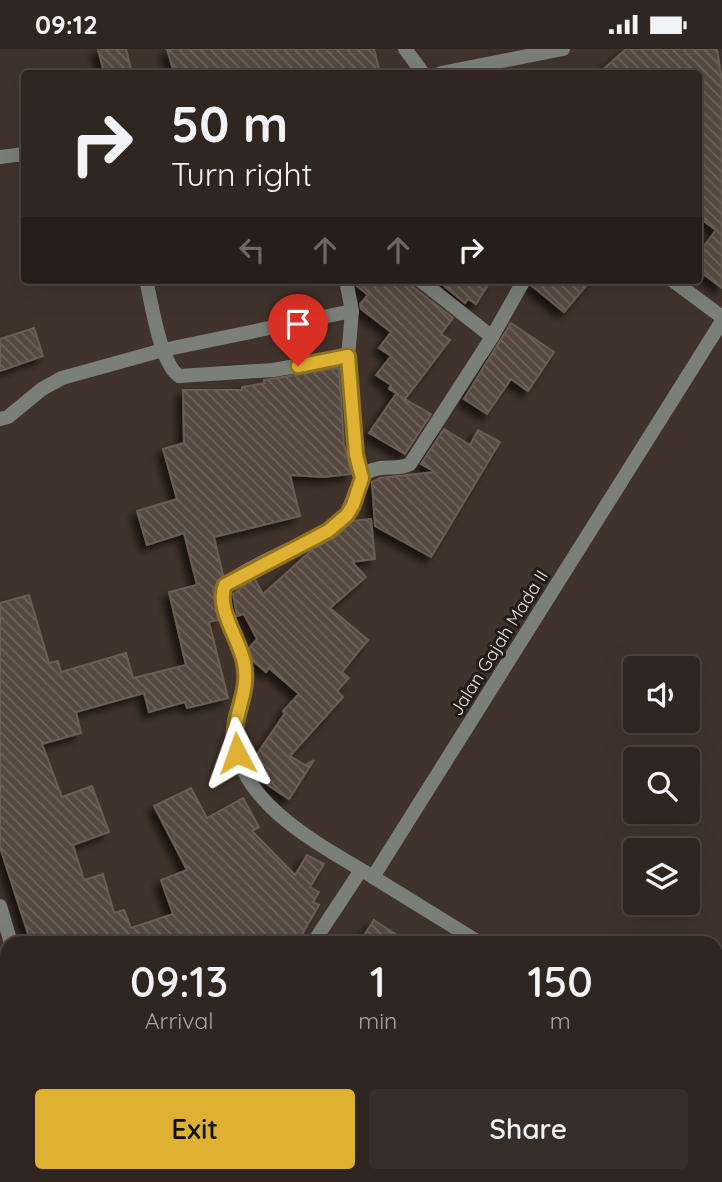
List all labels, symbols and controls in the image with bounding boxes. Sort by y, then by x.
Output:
text: 09:12 [35,8,98,41]
text: 50 m [171,93,288,154]
icon: right [56,98,147,189]
text: Turn right [171,154,312,194]
icon: left [233,231,271,269]
icon: ahead [306,231,344,269]
icon: ahead [379,231,417,269]
icon: right [452,231,490,269]
pin [268,294,328,366]
icon: arrive [279,305,317,343]
street label: Jalan Gajah Mada II [444,566,553,720]
map controls [623,656,700,915]
button: sound [623,656,700,733]
position arrow [200,716,274,790]
button: search [623,747,700,824]
button: layers [623,838,700,915]
text: 09:13 [130,955,228,1008]
text: 1 [370,955,386,1008]
text: 150 [527,955,593,1008]
text: Arrival [145,1006,214,1035]
text: min [358,1006,397,1035]
text: m [550,1006,571,1035]
button: Exit [35,1089,355,1169]
button: Share [369,1089,688,1169]

